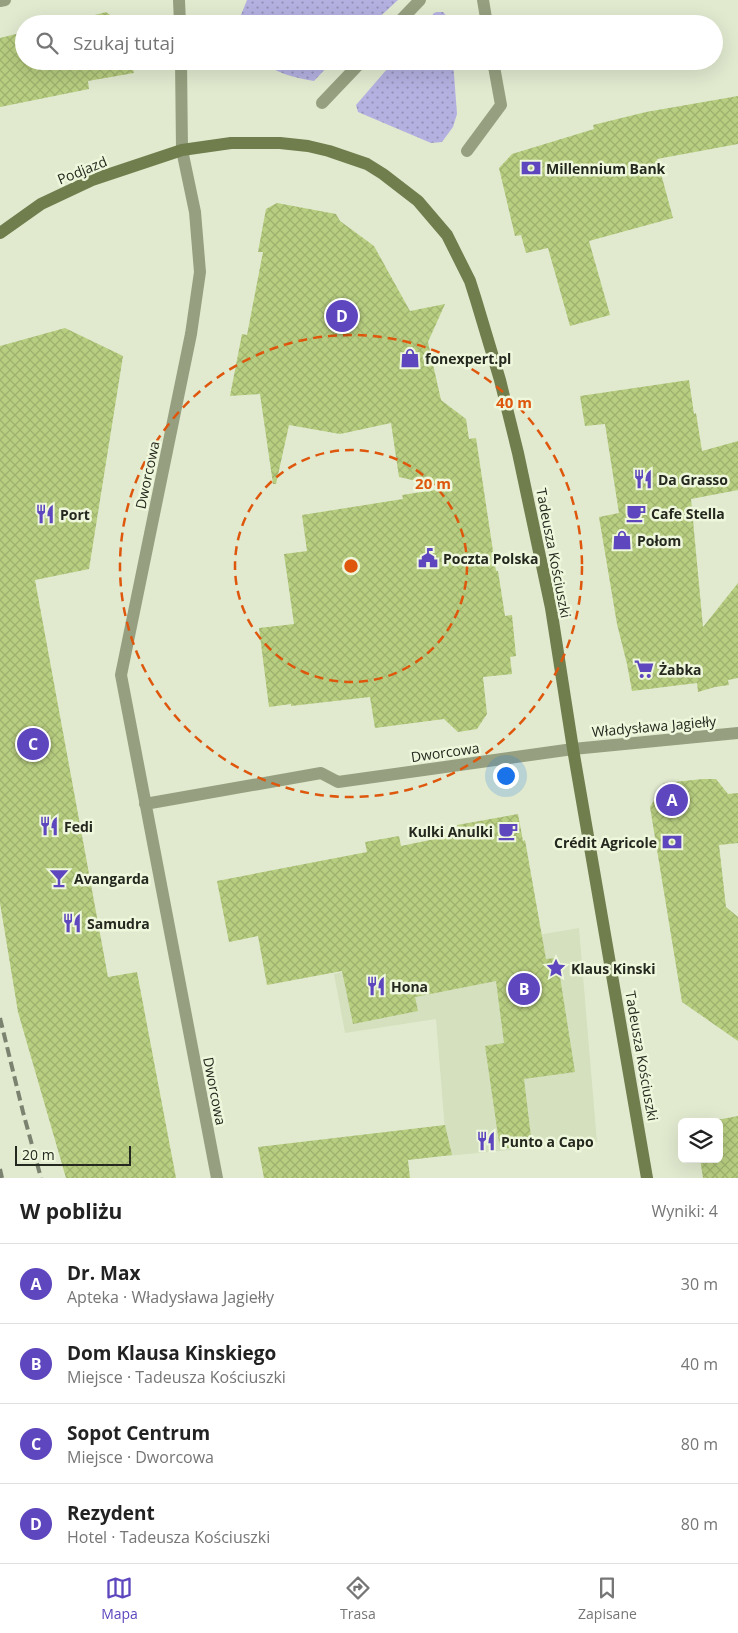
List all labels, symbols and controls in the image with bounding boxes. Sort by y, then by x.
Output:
search box [15,15,723,70]
icon: search [33,29,61,57]
text: Szukaj tutaj [73,30,175,56]
street label: Podjazd [54,151,110,189]
bank icon: Millennium Bank [520,157,542,179]
place label: Millennium Bank [546,159,666,178]
pin: D [326,297,358,335]
shop icon: fonexpert.pl [399,347,421,369]
place label: fonexpert.pl [425,349,511,368]
text: 40 m [496,392,532,412]
street label: Dworcowa [131,439,163,511]
restaurant icon: Da Grasso [632,468,654,490]
place label: Da Grasso [658,470,728,489]
text: 20 m [415,473,451,493]
street label: Tadeusza Kościuszki [532,487,576,619]
cafe icon: Cafe Stella [625,502,647,524]
restaurant icon: Port [34,503,56,525]
place label: Cafe Stella [651,504,725,523]
place label: Port [60,505,90,524]
shop icon: Połom [611,529,633,551]
place label: Połom [637,531,681,550]
public building icon: Poczta Polska [417,547,439,569]
place label: Poczta Polska [443,549,538,568]
centre of rings [342,557,360,575]
supermarket icon: Żabka [633,658,655,680]
place label: Żabka [659,660,702,679]
street label: Władysława Jagiełły [591,711,718,741]
pin: C [17,725,49,763]
street label: Dworcowa [410,738,480,766]
your location [493,763,519,789]
pin: A [656,781,688,819]
restaurant icon: Fedi [38,815,60,837]
place label: Fedi [64,817,93,836]
cafe icon: Kulki Anulki [497,820,519,842]
place label: Kulki Anulki [408,822,493,841]
bank icon: Crédit Agricole [661,831,683,853]
place label: Crédit Agricole [554,833,657,852]
bar icon: Avangarda [48,867,70,889]
place label: Avangarda [74,869,149,888]
restaurant icon: Samudra [61,912,83,934]
place label: Samudra [87,914,150,933]
place icon: Klaus Kinski [545,957,567,979]
place label: Klaus Kinski [571,959,656,978]
pin: B [508,970,540,1008]
restaurant icon: Hona [365,975,387,997]
place label: Hona [391,977,428,996]
street label: Tadeusza Kościuszki [621,989,663,1123]
street label: Dworcowa [199,1055,231,1127]
map controls [678,1118,723,1163]
button: layers [678,1118,723,1163]
restaurant icon: Punto a Capo [475,1130,497,1152]
place label: Punto a Capo [501,1132,594,1151]
scale bar [15,1143,131,1166]
text: 20 m [22,1145,55,1164]
text: W pobliżu [20,1197,122,1225]
text: Wyniki: 4 [651,1200,718,1222]
text: Dr. Max [67,1260,140,1286]
text: A [30,1273,42,1295]
text: 30 m [681,1273,718,1295]
text: Apteka · Władysława Jagiełły [67,1286,274,1308]
text: Dom Klausa Kinskiego [67,1340,276,1366]
text: B [31,1353,41,1375]
text: 40 m [681,1353,718,1375]
text: Miejsce · Tadeusza Kościuszki [67,1366,286,1388]
text: Sopot Centrum [67,1420,210,1446]
text: C [31,1433,41,1455]
text: 80 m [681,1433,718,1455]
text: Miejsce · Dworcowa [67,1446,214,1468]
text: Rezydent [67,1500,155,1526]
text: D [30,1513,42,1535]
text: 80 m [681,1513,718,1535]
text: Hotel · Tadeusza Kościuszki [67,1526,270,1548]
tab: Mapa [101,1574,138,1623]
tab: Trasa [340,1574,376,1623]
tab: Zapisane [578,1574,637,1623]

